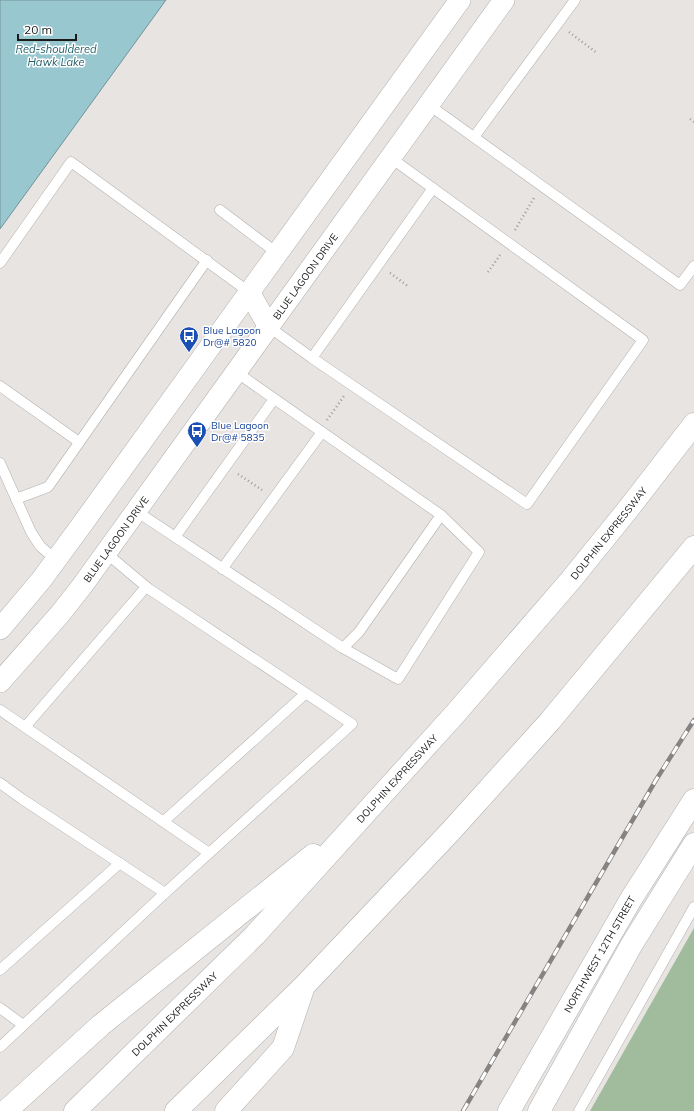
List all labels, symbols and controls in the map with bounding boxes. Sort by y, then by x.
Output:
scale bar [18,16,76,42]
text: 20 m [24,22,52,37]
water label: Red-shouldered Hawk Lake [15,42,97,69]
street label: BLUE LAGOON DRIVE [270,231,341,322]
place label: Blue Lagoon Dr@# 5820 [203,324,261,349]
bus stop icon: Blue Lagoon Dr@# 5820 [178,325,200,353]
place label: Blue Lagoon Dr@# 5835 [211,419,269,444]
bus stop icon: Blue Lagoon Dr@# 5835 [186,420,208,448]
street label: DOLPHIN EXPRESSWAY [568,484,650,582]
street label: BLUE LAGOON DRIVE [81,494,152,585]
street label: DOLPHIN EXPRESSWAY [354,731,441,826]
street label: NORTHWEST 12TH STREET [561,894,638,1015]
street label: DOLPHIN EXPRESSWAY [129,969,221,1059]

